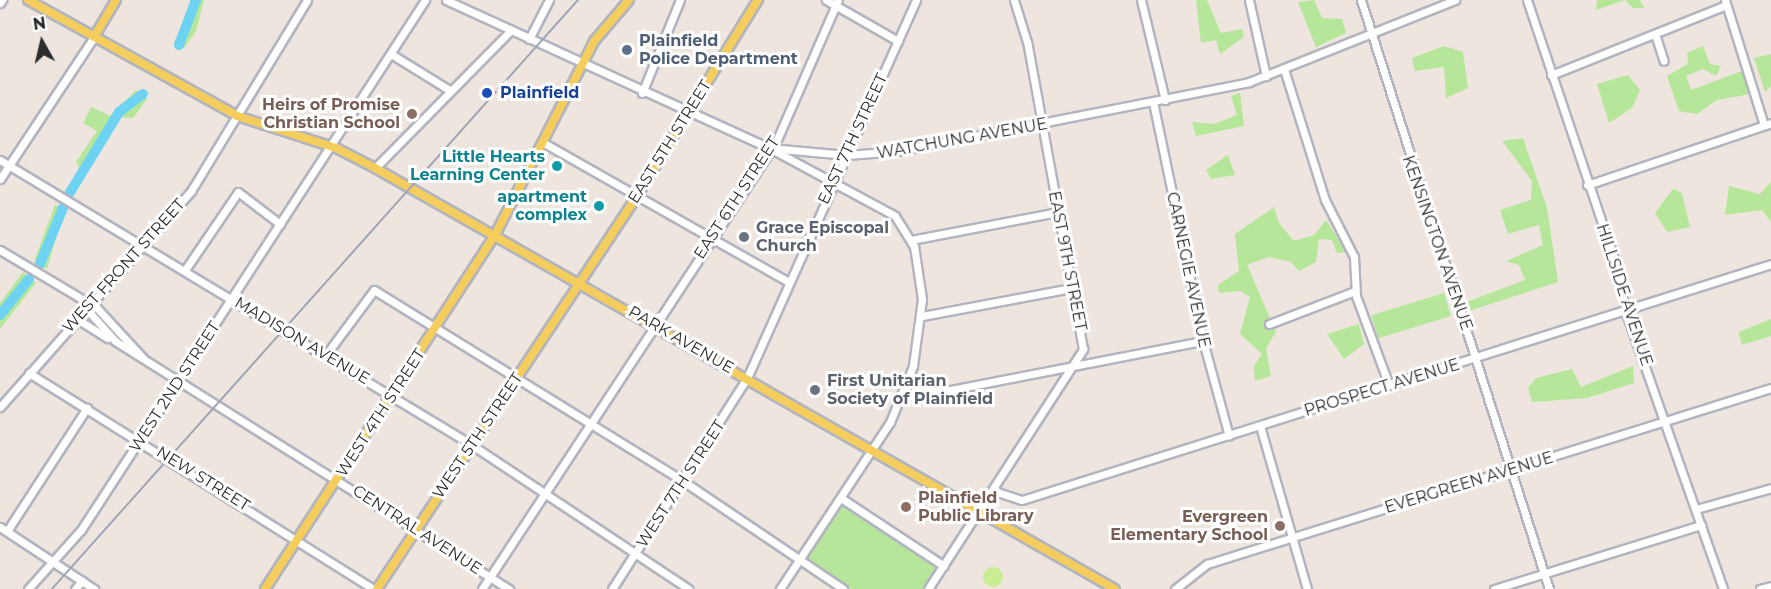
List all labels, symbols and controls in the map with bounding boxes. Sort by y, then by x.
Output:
north arrow [12,12,72,72]
text: N [32,13,47,34]
place label: Plainfield Police Department [639,31,798,69]
marker: Plainfield Police Department [620,43,634,57]
street label: EAST 7TH STREET [814,71,892,207]
street label: EAST 5TH STREET [624,77,716,207]
place label: Plainfield [500,83,579,103]
marker: Plainfield [478,84,496,102]
place label: Heirs of Promise Christian School [262,95,400,133]
marker: Heirs of Promise Christian School [405,107,419,121]
street label: WATCHUNG AVENUE [875,115,1049,163]
street label: EAST 6TH STREET [690,133,784,263]
place label: Little Hearts Learning Center [410,147,545,185]
street label: KENSINGTON AVENUE [1398,153,1476,333]
marker: Little Hearts Learning Center [550,159,564,173]
place label: apartment complex [497,187,587,225]
street label: EAST 9TH STREET [1044,189,1090,333]
street label: CARNEGIE AVENUE [1162,190,1214,350]
street label: WEST FRONT STREET [59,195,189,337]
marker: apartment complex [592,199,606,213]
place label: Grace Episcopal Church [756,218,889,256]
street label: HILLSIDE AVENUE [1592,222,1656,368]
marker: Grace Episcopal Church [737,230,751,244]
street label: MADISON AVENUE [231,293,373,389]
street label: PARK AVENUE [625,302,737,378]
street label: WEST 2ND STREET [126,318,224,456]
street label: WEST 4TH STREET [333,346,429,480]
street label: PROSPECT AVENUE [1302,355,1462,421]
street label: WEST 5TH STREET [429,369,527,503]
place label: First Unitarian Society of Plainfield [827,371,993,409]
marker: First Unitarian Society of Plainfield [808,383,822,397]
street label: WEST 7TH STREET [633,417,729,551]
street label: NEW STREET [153,443,253,515]
street label: EVERGREEN AVENUE [1382,448,1556,518]
street label: CENTRAL AVENUE [349,481,485,579]
place label: Plainfield Public Library [918,488,1033,526]
marker: Plainfield Public Library [899,500,913,514]
place label: Evergreen Elementary School [1110,507,1268,545]
marker: Evergreen Elementary School [1273,519,1287,533]

